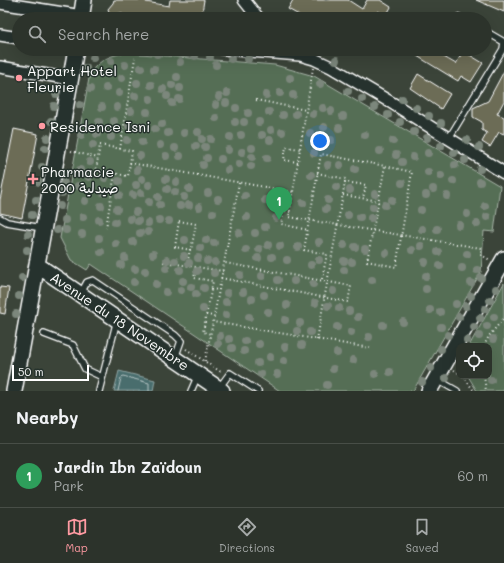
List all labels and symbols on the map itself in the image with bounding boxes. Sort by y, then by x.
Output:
place label: Appart Hotel Fleurie [27,61,117,96]
marker: Appart Hotel Fleurie [14,73,24,83]
place label: Residence Isni [50,117,150,136]
marker: Residence Isni [37,121,47,131]
your location [310,131,330,151]
place label: Pharmacie 2000 صيدلية [41,162,119,197]
marker: Pharmacie 2000 صيدلية [28,174,38,184]
pin: 1 [266,187,292,220]
street label: Avenue du 18 Novembre [47,267,193,375]
scale bar [12,363,89,382]

